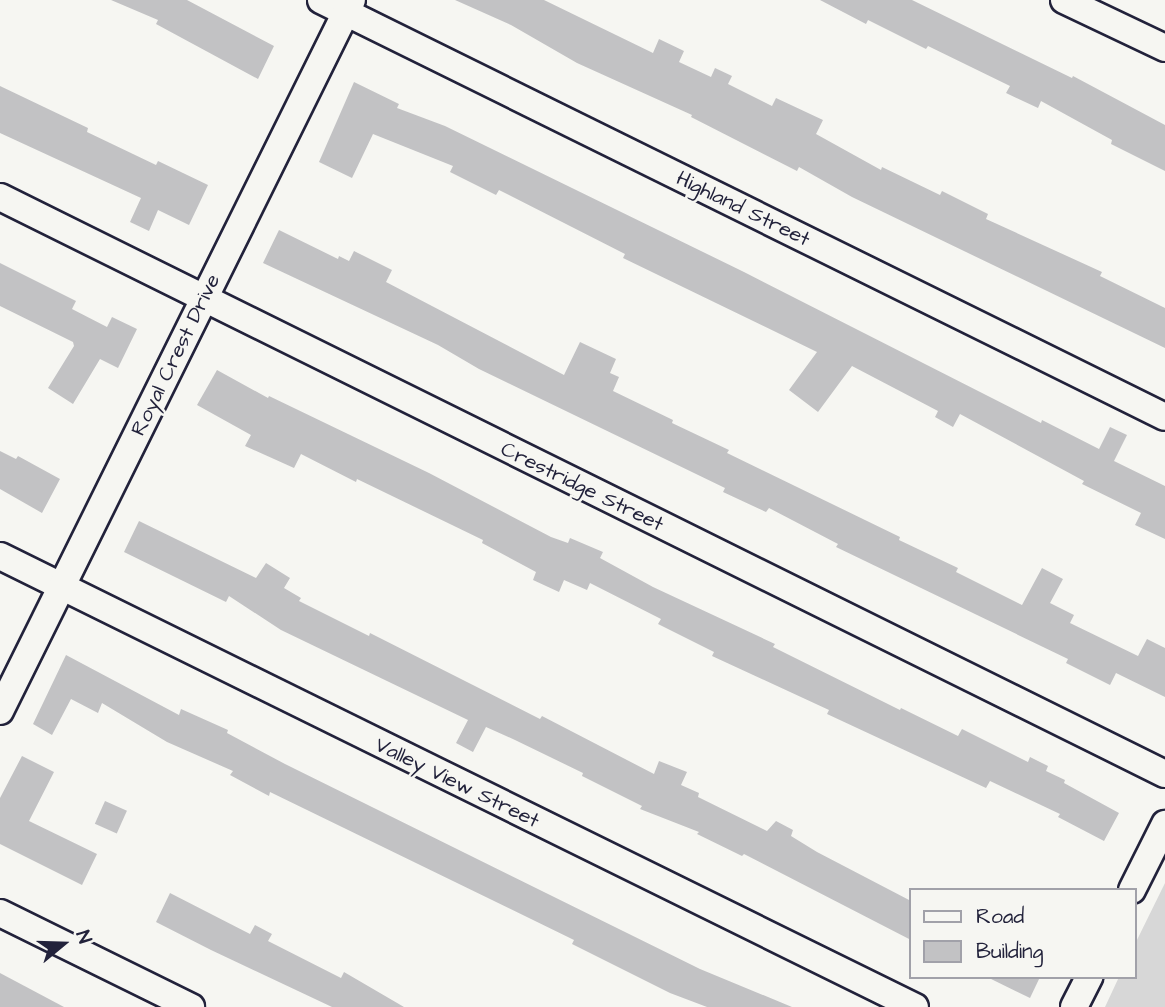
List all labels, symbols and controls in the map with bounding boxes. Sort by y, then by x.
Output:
street label: Highland Street [672,166,814,252]
street label: Royal Crest Drive [126,270,226,440]
street label: Crestridge Street [497,437,667,537]
street label: Valley View Street [371,732,543,834]
legend [909,888,1137,979]
text: Road [976,902,1024,931]
north arrow [28,909,98,979]
text: N [69,927,98,947]
text: Building [976,937,1043,966]

